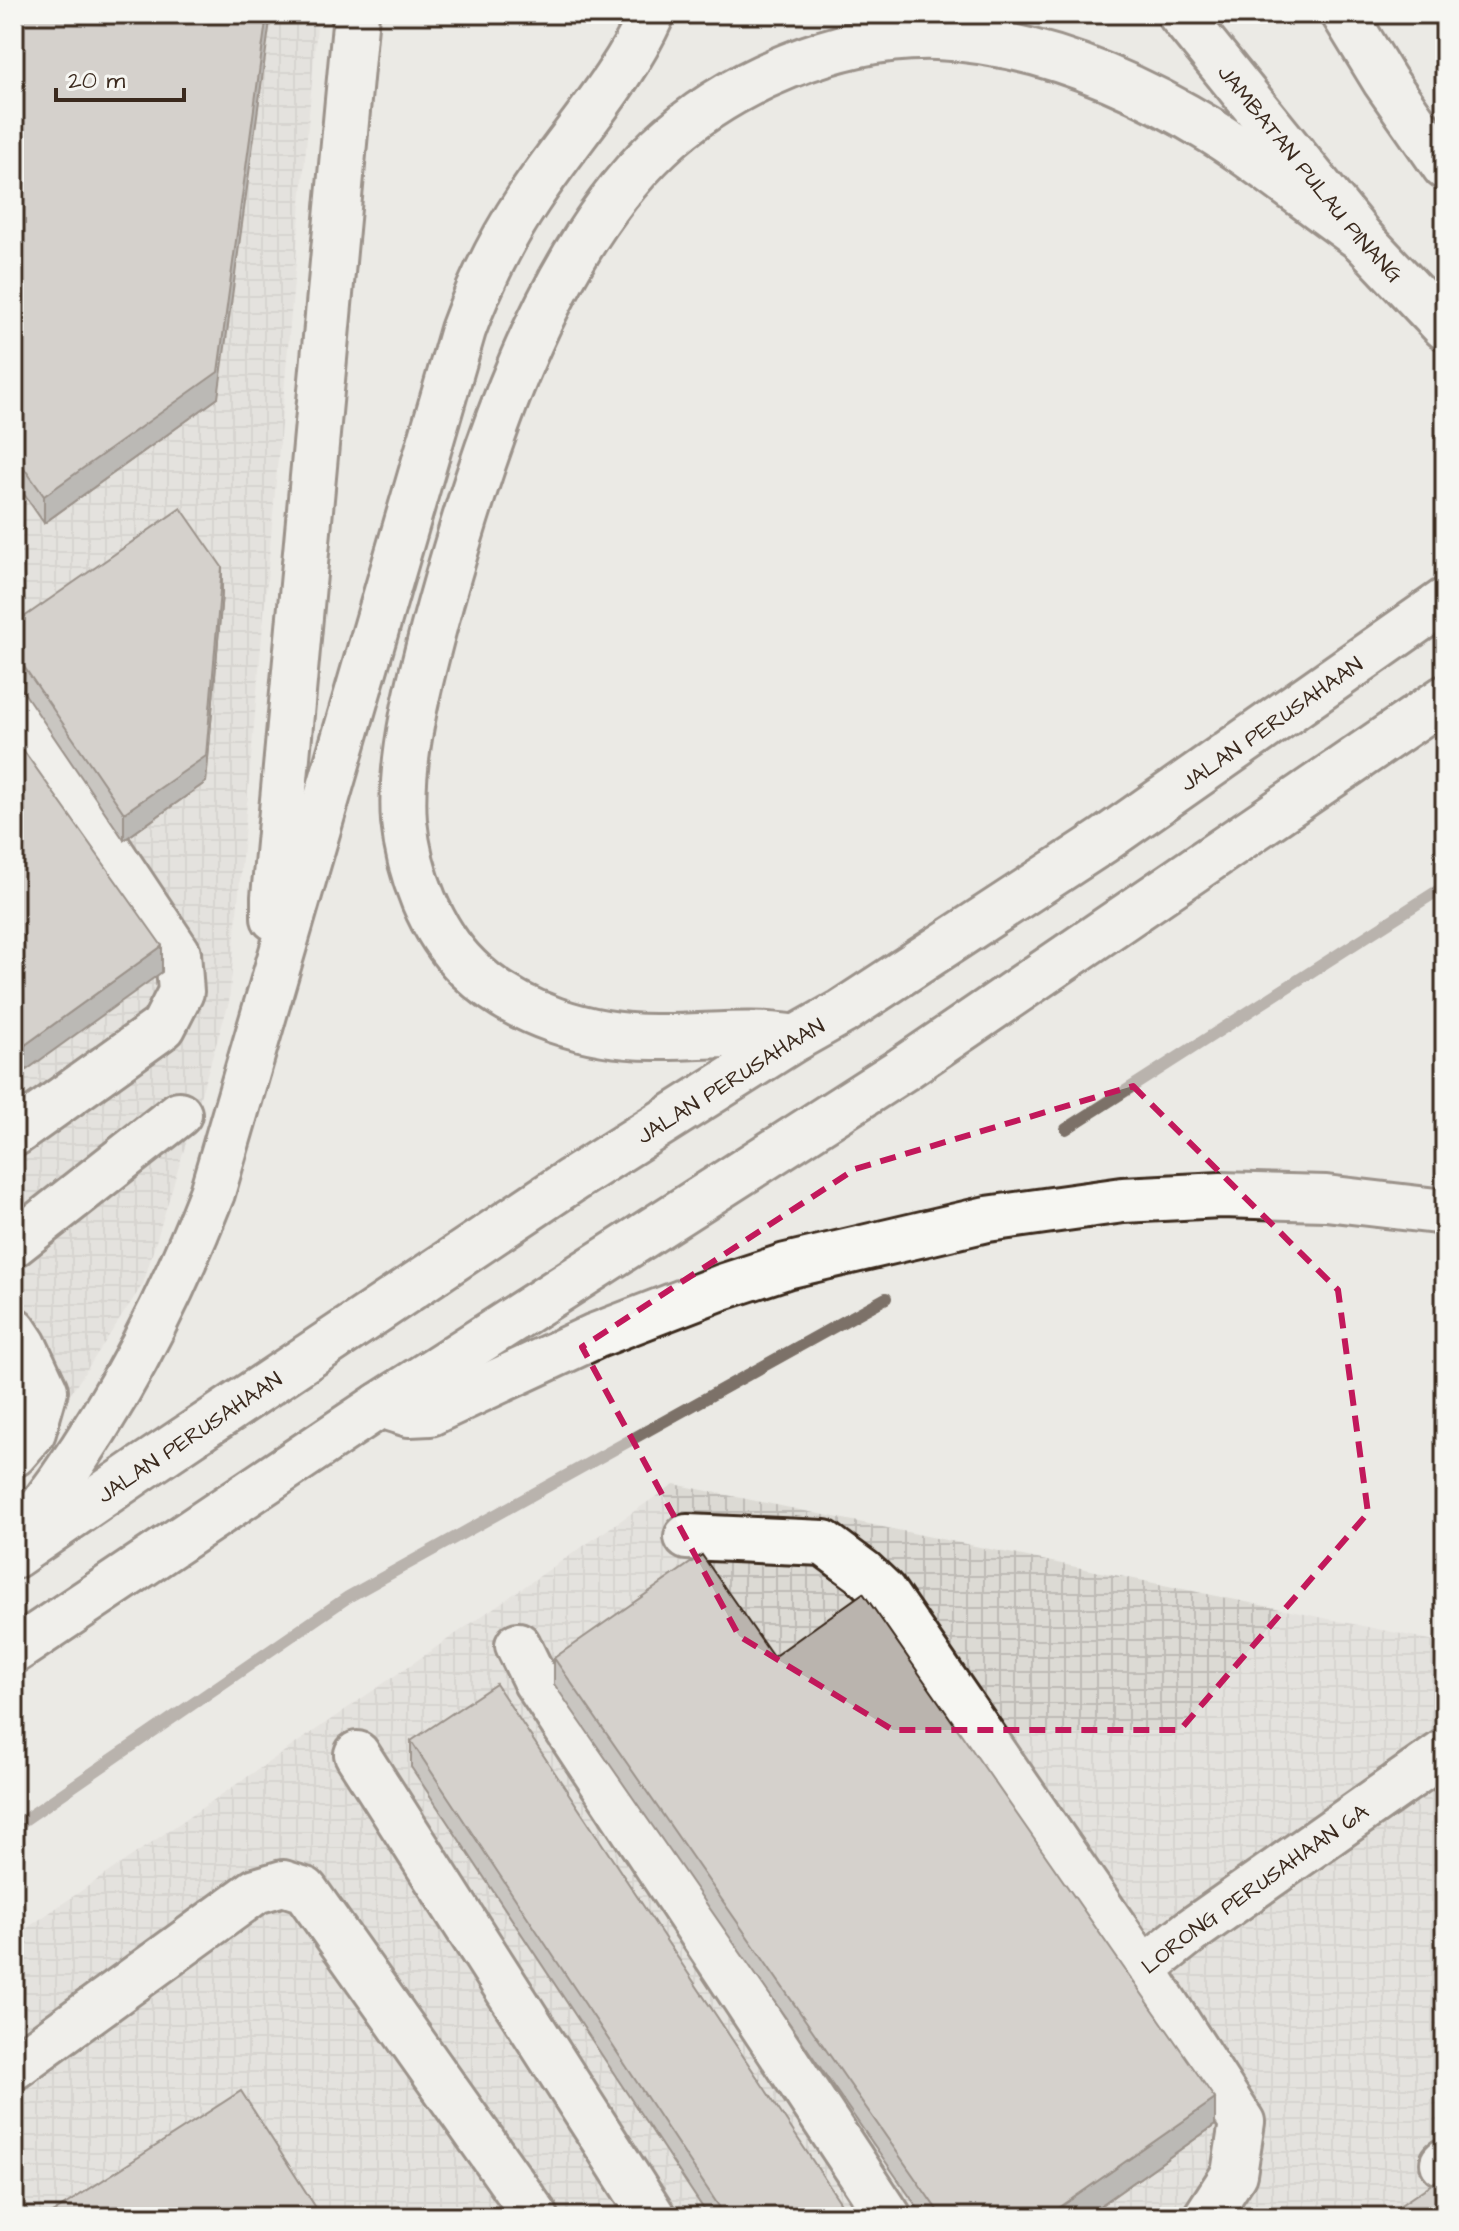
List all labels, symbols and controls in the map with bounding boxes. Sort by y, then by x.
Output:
scale bar [56,52,184,102]
street label: JAMBATAN PULAU PINANG [1210,58,1409,290]
text: 20 m [68,64,125,98]
street label: JALAN PERUSAHAAN [1174,650,1369,799]
street label: JALAN PERUSAHAAN [631,1011,831,1152]
street label: JALAN PERUSAHAAN [92,1365,289,1511]
street label: LORONG PERUSAHAAN 6A [1135,1797,1375,1982]

